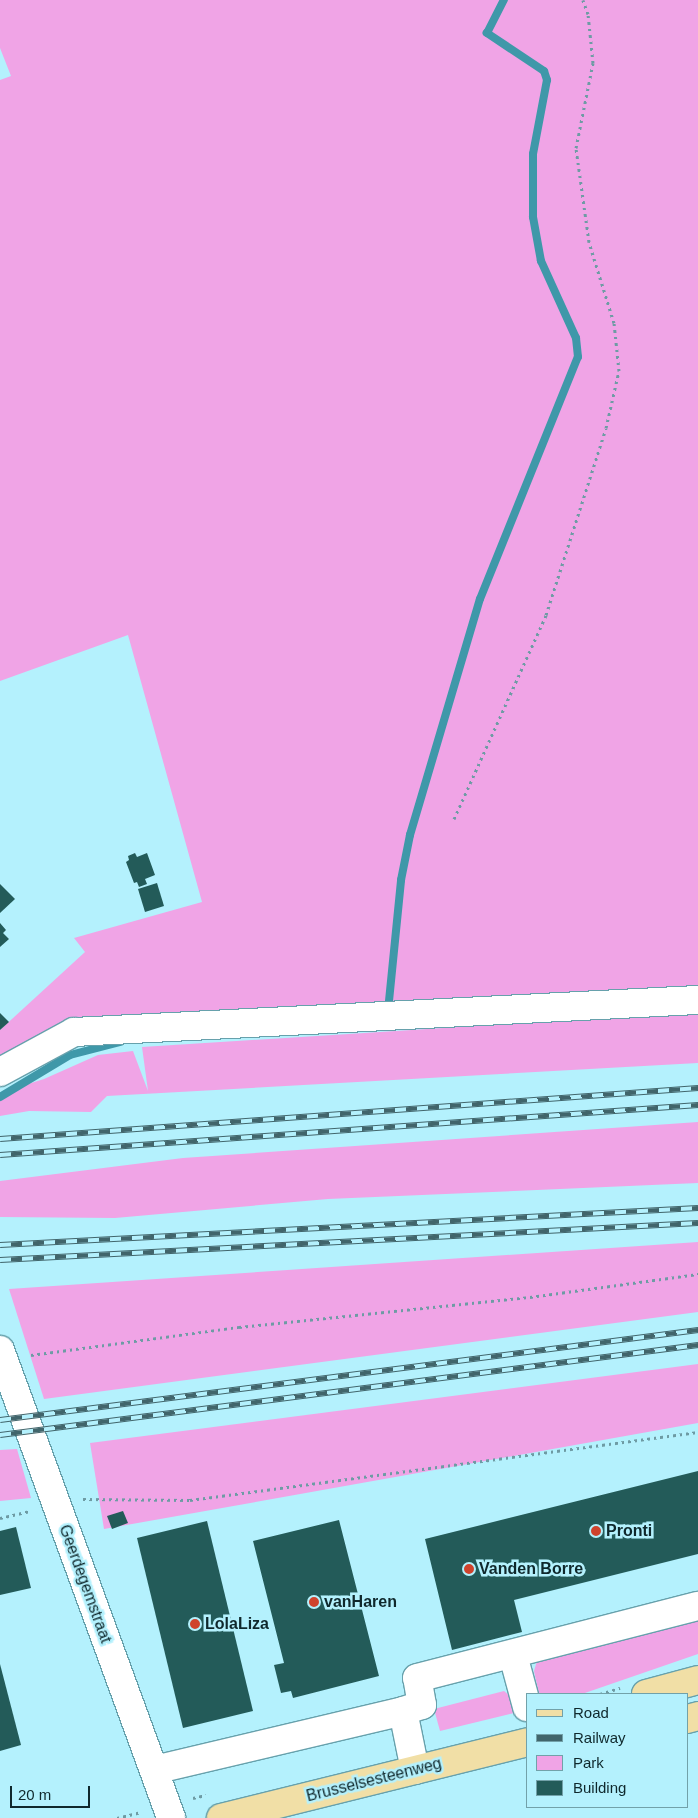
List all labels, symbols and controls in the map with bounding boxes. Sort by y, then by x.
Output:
place label: Pronti [606,1521,652,1541]
street label: Geerdegemstraat [55,1522,115,1646]
marker: Pronti [590,1525,602,1537]
place label: Vanden Borre [479,1559,583,1579]
marker: Vanden Borre [463,1563,475,1575]
place label: vanHaren [324,1592,397,1612]
marker: vanHaren [308,1596,320,1608]
place label: LolaLiza [205,1614,269,1634]
marker: LolaLiza [189,1618,201,1630]
legend [526,1693,688,1808]
text: Road [573,1704,609,1721]
text: Railway [573,1729,626,1746]
street label: Brusselsesteenweg [304,1754,444,1806]
text: Park [573,1754,604,1771]
scale bar [12,1776,92,1808]
text: Building [573,1779,626,1796]
text: 20 m [18,1786,51,1803]

